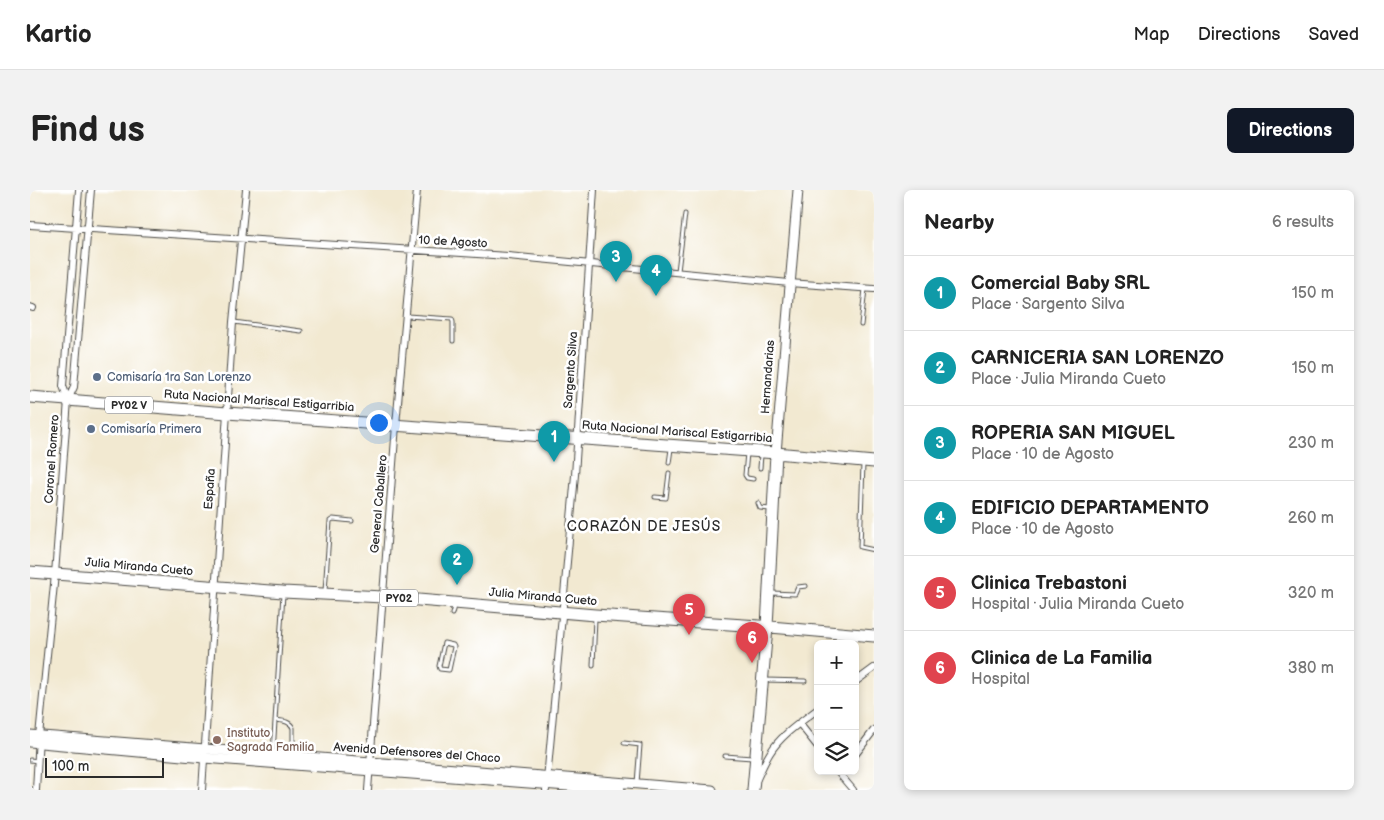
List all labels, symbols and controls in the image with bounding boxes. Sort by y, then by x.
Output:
text: Kartio [25,20,92,49]
text: Map [1134,24,1170,45]
text: Directions [1198,24,1280,45]
text: Saved [1308,24,1359,45]
button: Directions [1227,108,1354,153]
text: Find us [30,109,145,152]
text: Nearby [924,210,994,235]
text: 6 results [1272,213,1334,232]
street label: 10 de Agosto [418,233,488,251]
pin: 3 [600,241,632,282]
pin: 4 [640,255,672,296]
text: Comercial Baby SRL [971,272,1150,295]
text: 1 [937,284,943,303]
text: 150 m [1292,284,1334,303]
text: Place · Sargento Silva [971,295,1125,314]
street label: Sargento Silva [561,331,581,409]
street label: Hernandarias [758,339,778,414]
text: CARNICERIA SAN LORENZO [971,347,1224,370]
text: 2 [935,359,945,378]
text: 150 m [1292,359,1334,378]
place label: Comisaría 1ra San Lorenzo [107,370,252,385]
text: Place · Julia Miranda Cueto [971,370,1166,389]
marker: Comisaría 1ra San Lorenzo [91,371,103,383]
street label: Ruta Nacional Mariscal Estigarribia [163,387,355,415]
road number: PY02 V [105,396,153,414]
your location [366,410,392,436]
street label: Coronel Romero [41,414,63,504]
street label: Ruta Nacional Mariscal Estigarribia [581,418,773,446]
pin: 1 [538,421,570,462]
place label: Comisaría Primera [101,422,202,437]
text: ROPERIA SAN MIGUEL [971,422,1175,445]
marker: Comisaría Primera [85,423,97,435]
text: 3 [935,434,945,453]
text: 230 m [1288,434,1334,453]
text: Place · 10 de Agosto [971,445,1114,464]
street label: General Caballero [367,454,391,554]
street label: España [201,468,219,510]
text: EDIFICIO DEPARTAMENTO [971,497,1209,520]
text: 4 [935,509,945,528]
text: 260 m [1288,509,1334,528]
district label: CORAZÓN DE JESÚS [567,517,721,535]
text: Place · 10 de Agosto [971,520,1114,539]
pin: 2 [441,544,473,585]
street label: Julia Miranda Cueto [84,555,194,579]
text: Clinica Trebastoni [971,572,1127,595]
text: 5 [935,584,945,603]
text: 320 m [1288,584,1334,603]
street label: Julia Miranda Cueto [488,585,598,609]
road number: PY02 [380,589,418,606]
pin: 5 [673,594,705,635]
text: Hospital · Julia Miranda Cueto [971,595,1184,614]
pin: 6 [736,622,768,663]
map controls [814,640,859,775]
button: + [814,640,859,685]
text: Clinica de La Familia [971,647,1152,670]
text: 6 [935,659,945,678]
text: 380 m [1288,659,1334,678]
text: Hospital [971,670,1030,689]
button: − [814,685,859,730]
place label: Instituto Sagrada Familia [227,726,315,755]
button: layers [814,730,859,775]
marker: Instituto Sagrada Familia [211,734,223,746]
street label: Avenida Defensores del Chaco [333,740,501,766]
scale bar [45,755,164,778]
text: 100 m [52,758,89,775]

